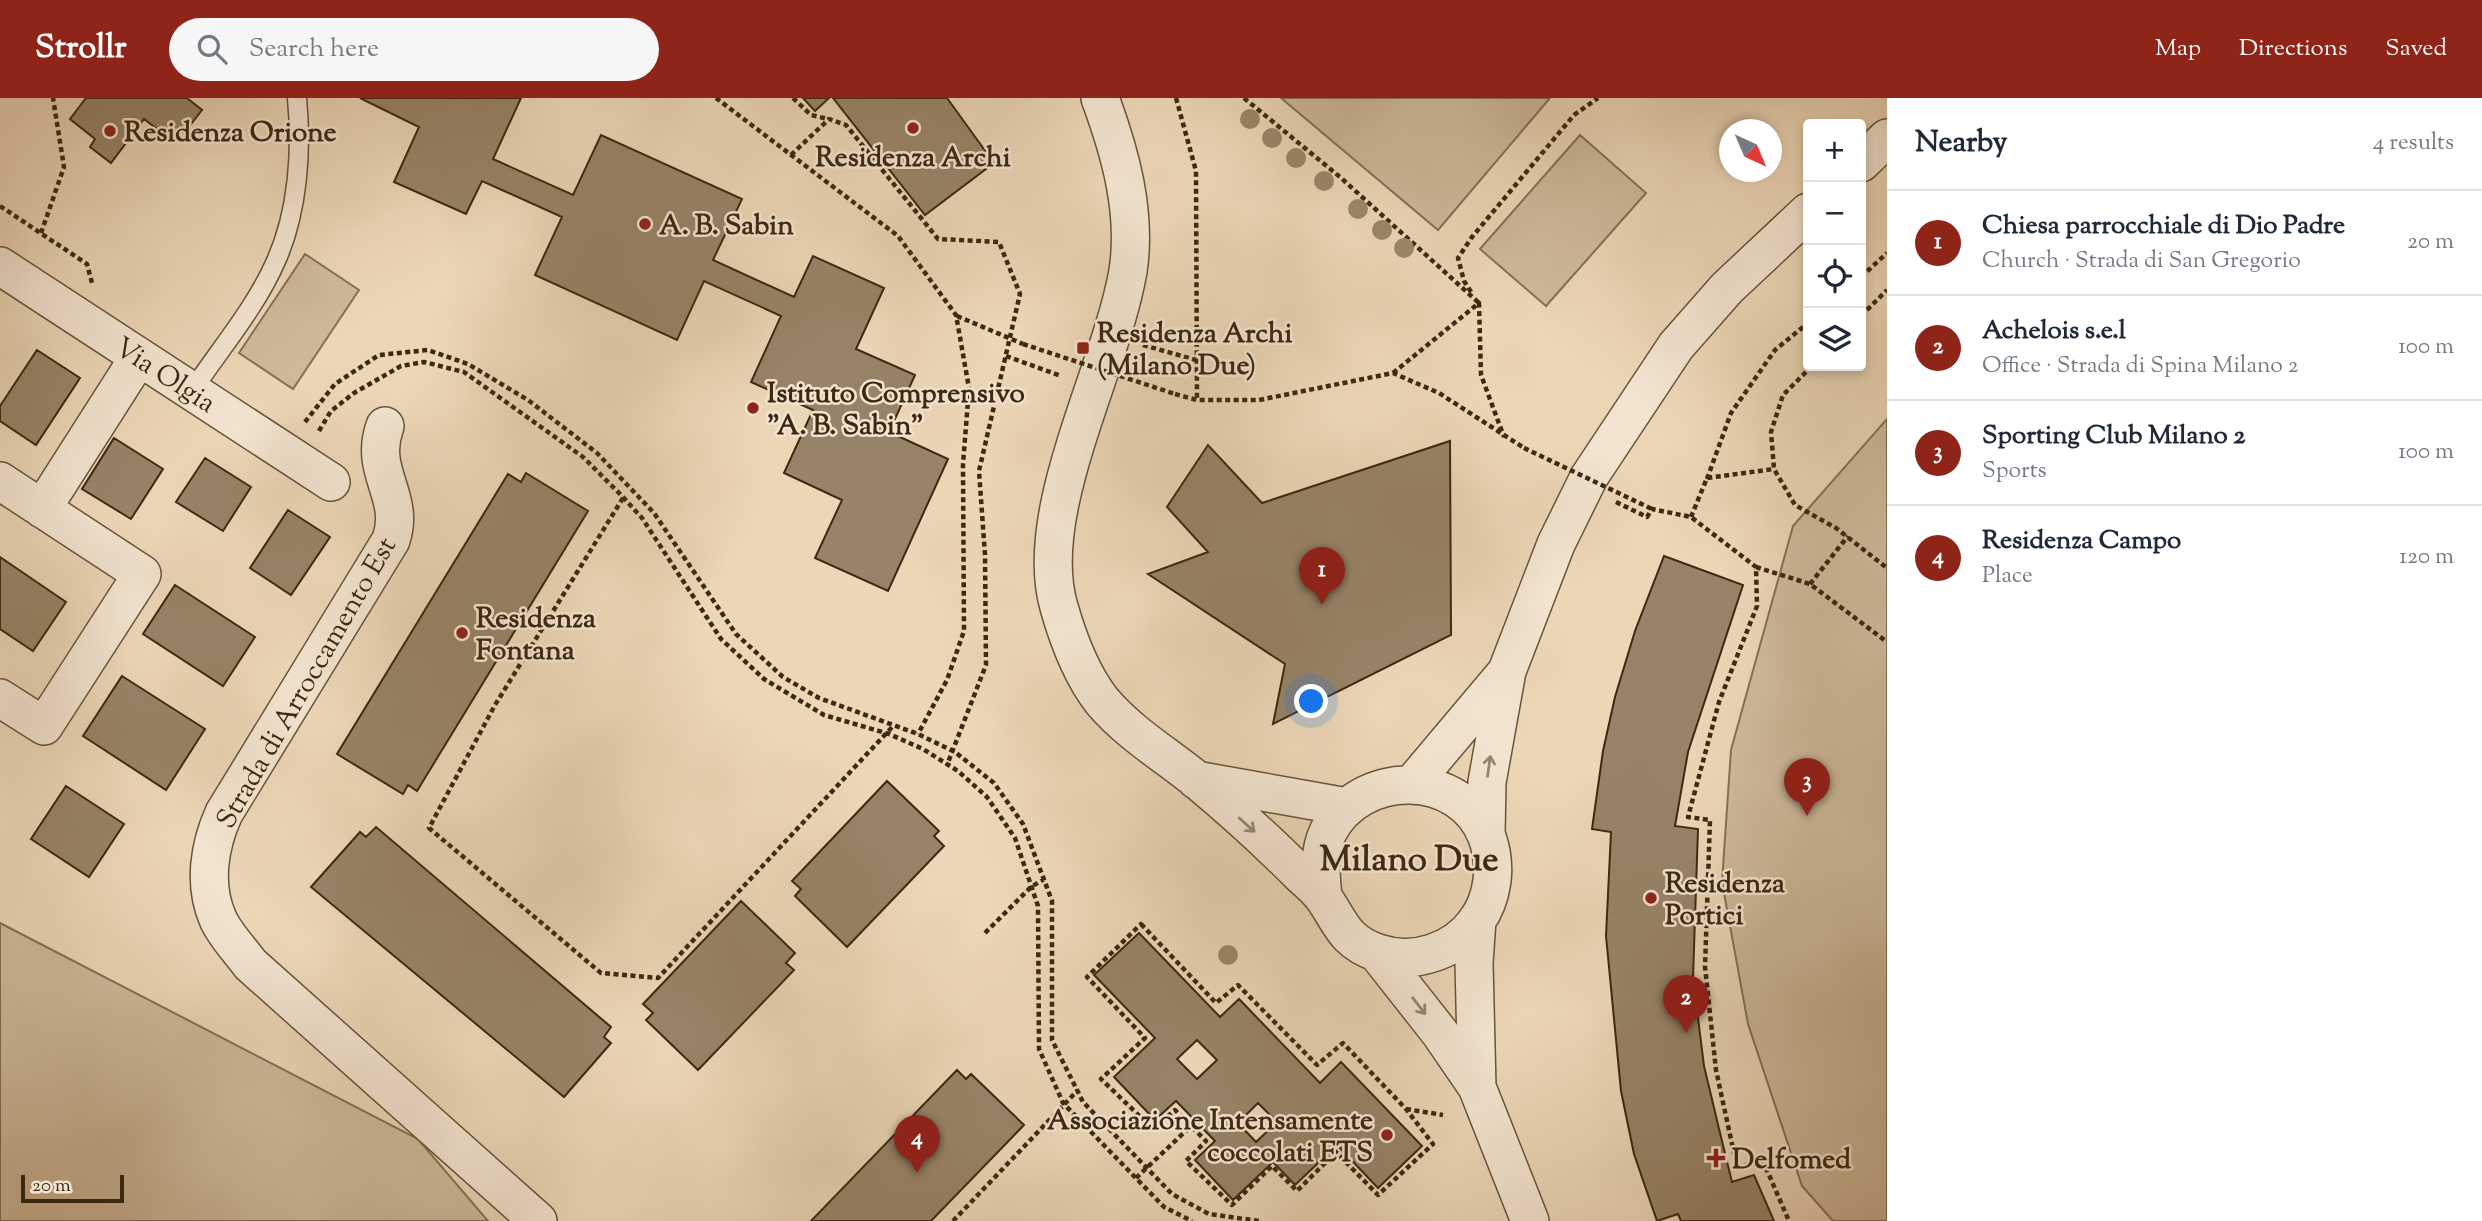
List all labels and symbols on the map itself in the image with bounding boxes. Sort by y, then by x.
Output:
place label: Residenza Orione [124,114,337,154]
north arrow [1719,119,1782,182]
marker: Residenza Archi [905,120,921,136]
marker: Residenza Orione [102,123,118,139]
place label: Residenza Archi [815,139,1011,179]
place label: A. B. Sabin [659,207,794,247]
marker: A. B. Sabin [637,216,653,232]
place label: Residenza Archi (Milano Due) [1097,315,1292,387]
street label: Via Olgia [106,329,223,424]
marker: Residenza Archi (Milano Due) [1075,340,1091,356]
place label: Istituto Comprensivo "A. B. Sabin" [767,375,1025,447]
marker: Istituto Comprensivo "A. B. Sabin" [745,400,761,416]
street label: Strada di Arroccamento Est [208,530,408,837]
pin: 1 [1299,547,1345,605]
place label: Residenza Fontana [476,600,596,672]
marker: Residenza Fontana [454,625,470,641]
your location [1294,684,1328,718]
one-way arrow [1483,756,1496,778]
pin: 3 [1784,758,1830,816]
one-way arrow [1238,817,1256,833]
district label: Milano Due [1319,836,1499,887]
place label: Residenza Portici [1665,865,1785,937]
marker: Residenza Portici [1643,890,1659,906]
pin: 2 [1663,975,1709,1033]
one-way arrow [1411,996,1426,1015]
place label: Associazione Intensamente coccolati ETS [1047,1102,1373,1174]
pin: 4 [894,1115,940,1173]
marker: Associazione Intensamente coccolati ETS [1379,1127,1395,1143]
place label: Delfomed [1732,1141,1851,1181]
marker: Delfomed [1706,1148,1726,1168]
scale bar [21,1172,124,1204]

